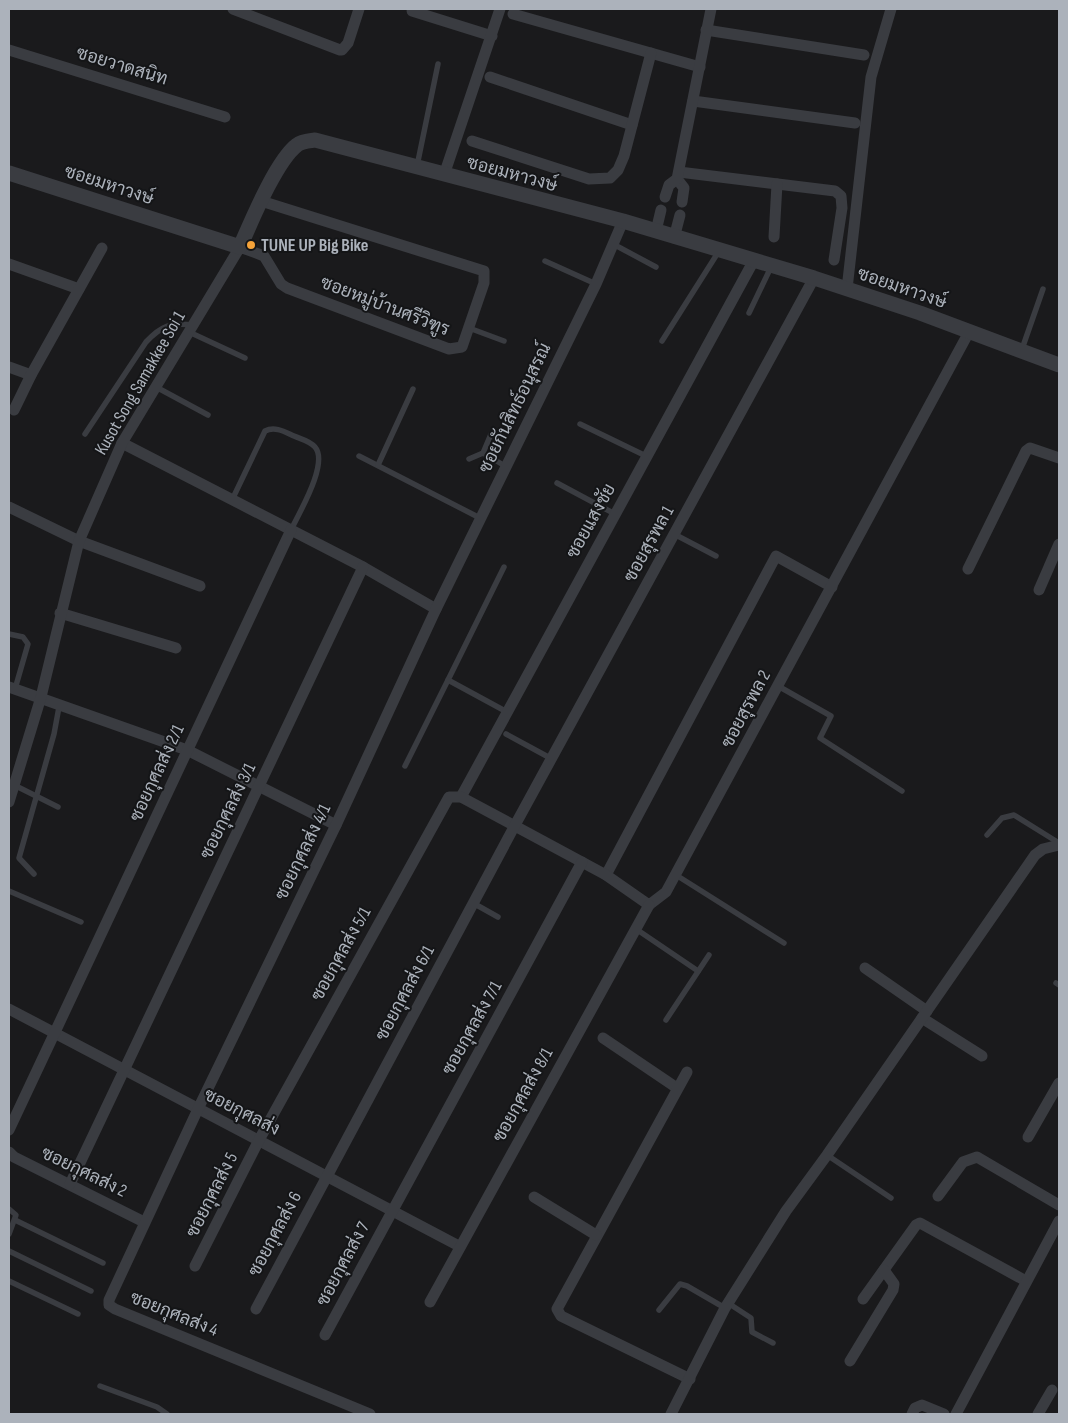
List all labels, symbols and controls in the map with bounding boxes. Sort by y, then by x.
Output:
street label: ซอยวาดสนิท [74,41,170,90]
street label: ซอยมหาวงษ์ [464,149,561,196]
street label: ซอยมหาวงษ์ [62,158,158,210]
place label: TUNE UP Big Bike [261,235,369,256]
marker: TUNE UP Big Bike [245,239,257,251]
street label: ซอยมหาวงษ์ [855,260,951,313]
street label: ซอยหมู่บ้านศรีวิฑูร [317,269,454,342]
street label: Kusot Song Samakkee Soi 1 [90,307,190,459]
street label: ซอยกันสิทธ์อนุสรณ์ [472,338,556,477]
street label: ซอยแสงชัย [561,479,620,562]
street label: ซอยสุรพล 1 [620,502,680,586]
street label: ซอยสุรพล 2 [717,667,776,752]
street label: ซอยกุศลส่ง 2/1 [124,720,190,825]
street label: ซอยกุศลส่ง 3/1 [194,758,261,863]
street label: ซอยกุศลส่ง 4/1 [269,799,336,904]
street label: ซอยกุศลส่ง 5/1 [305,902,377,1005]
street label: ซอยกุศลส่ง 6/1 [369,940,440,1045]
street label: ซอยกุศลส่ง 7/1 [436,976,508,1079]
street label: ซอยกุศลส่ง 8/1 [487,1043,559,1146]
street label: ซอยกุศลส่ง [200,1082,284,1141]
street label: ซอยกุศลส่ง 2 [37,1140,131,1203]
street label: ซอยกุศลส่ง 5 [180,1148,243,1241]
street label: ซอยกุศลส่ง 6 [242,1187,307,1280]
street label: ซอยกุศลส่ง 7 [310,1217,375,1310]
street label: ซอยกุศลส่ง 4 [127,1285,222,1342]

